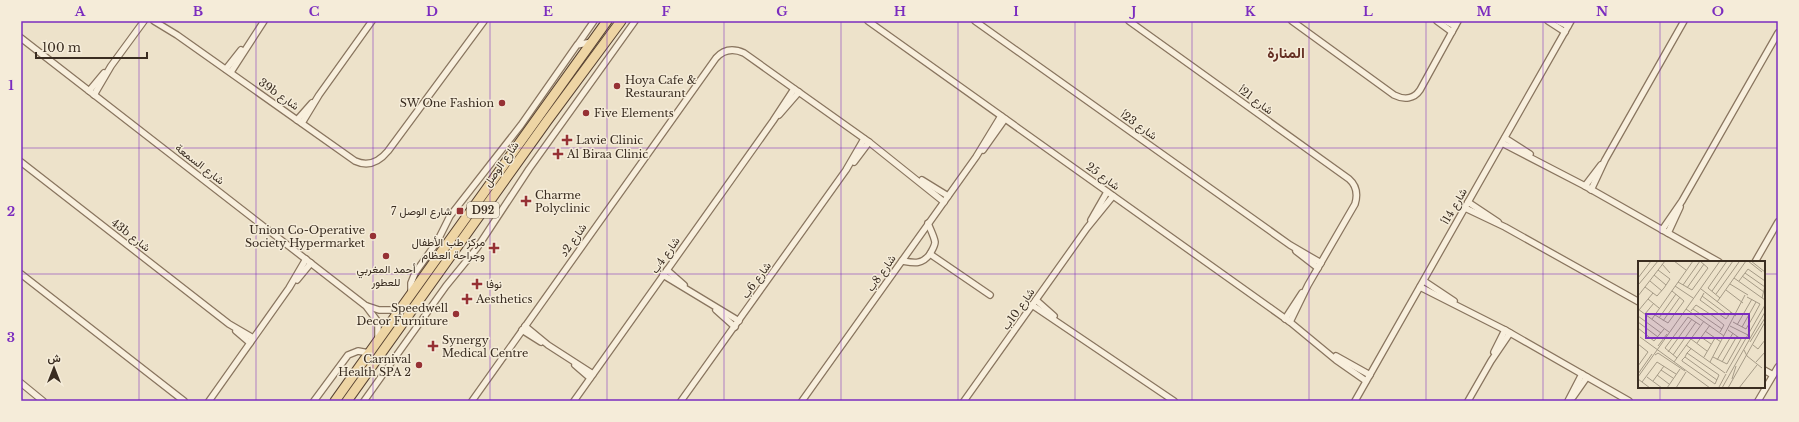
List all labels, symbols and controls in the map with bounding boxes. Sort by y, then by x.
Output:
text: A [74,3,86,20]
text: B [193,3,203,20]
text: C [309,3,320,20]
text: D [426,3,438,20]
text: E [543,3,553,20]
text: F [662,3,671,20]
text: G [776,3,788,20]
text: H [894,3,906,20]
text: I [1013,3,1019,20]
text: J [1128,3,1137,20]
text: K [1245,3,1256,20]
text: L [1363,3,1373,20]
text: M [1477,3,1492,20]
text: N [1596,3,1608,20]
text: O [1712,3,1724,20]
scale bar [36,34,147,60]
text: 100 m [42,40,81,55]
district label: المنارة [1267,43,1305,62]
place label: Hoya Cafe & Restaurant [625,73,697,100]
street label: 39b شارع [255,75,302,114]
text: 1 [8,77,14,94]
marker: Hoya Cafe & Restaurant [612,81,622,91]
street label: شارع 21أ [1235,83,1276,118]
place label: SW One Fashion [400,96,494,110]
marker: SW One Fashion [497,98,507,108]
place label: Five Elements [594,106,674,120]
street label: شارع 23أ [1117,107,1160,144]
marker: Five Elements [581,108,591,118]
place label: Lavie Clinic [576,133,643,147]
marker: Lavie Clinic [561,134,573,146]
street label: شارع الوصل [480,138,523,190]
street label: شارع السمعة [172,140,228,189]
place label: Al Biraa Clinic [566,147,648,161]
marker: Al Biraa Clinic [552,148,564,160]
street label: شارع 25 [1083,159,1123,194]
street label: شارع 14أ [1438,185,1471,227]
place label: Charme Polyclinic [535,188,590,215]
marker: Charme Polyclinic [520,195,532,207]
road number: D92 [467,202,499,218]
text: 2 [7,203,15,220]
place label: شارع الوصل 7 [391,204,452,219]
marker: شارع الوصل 7 [455,206,465,216]
street label: 43b شارع [108,215,154,256]
street label: شارع 2د [557,220,590,260]
place label: Union Co-Operative Society Hypermarket [245,223,366,250]
marker: Union Co-Operative Society Hypermarket [368,231,378,241]
street label: شارع 4ب [647,234,684,277]
place label: مركز طب الأطفال وجراحة العظام [412,235,485,263]
marker: مركز طب الأطفال وجراحة العظام [488,242,500,254]
marker: أحمد المغربي للعطور [381,251,391,261]
street label: شارع 8ب [863,252,900,295]
street label: شارع 6ب [738,259,775,302]
inset map [1638,261,1765,388]
place label: أحمد المغربي للعطور [357,262,416,289]
place label: نوفا [486,277,502,291]
marker: نوفا [471,278,483,290]
street label: شارع 10ب [999,285,1038,333]
place label: Aesthetics [475,292,532,306]
marker: Aesthetics [461,293,473,305]
place label: Speedwell Decor Furniture [356,301,448,328]
marker: Speedwell Decor Furniture [451,309,461,319]
text: 3 [7,329,15,346]
place label: Synergy Medical Centre [442,333,528,360]
marker: Synergy Medical Centre [427,340,439,352]
north arrow [34,348,74,388]
text: ش [47,351,61,365]
place label: Carnival Health SPA 2 [338,352,411,379]
marker: Carnival Health SPA 2 [414,360,424,370]

